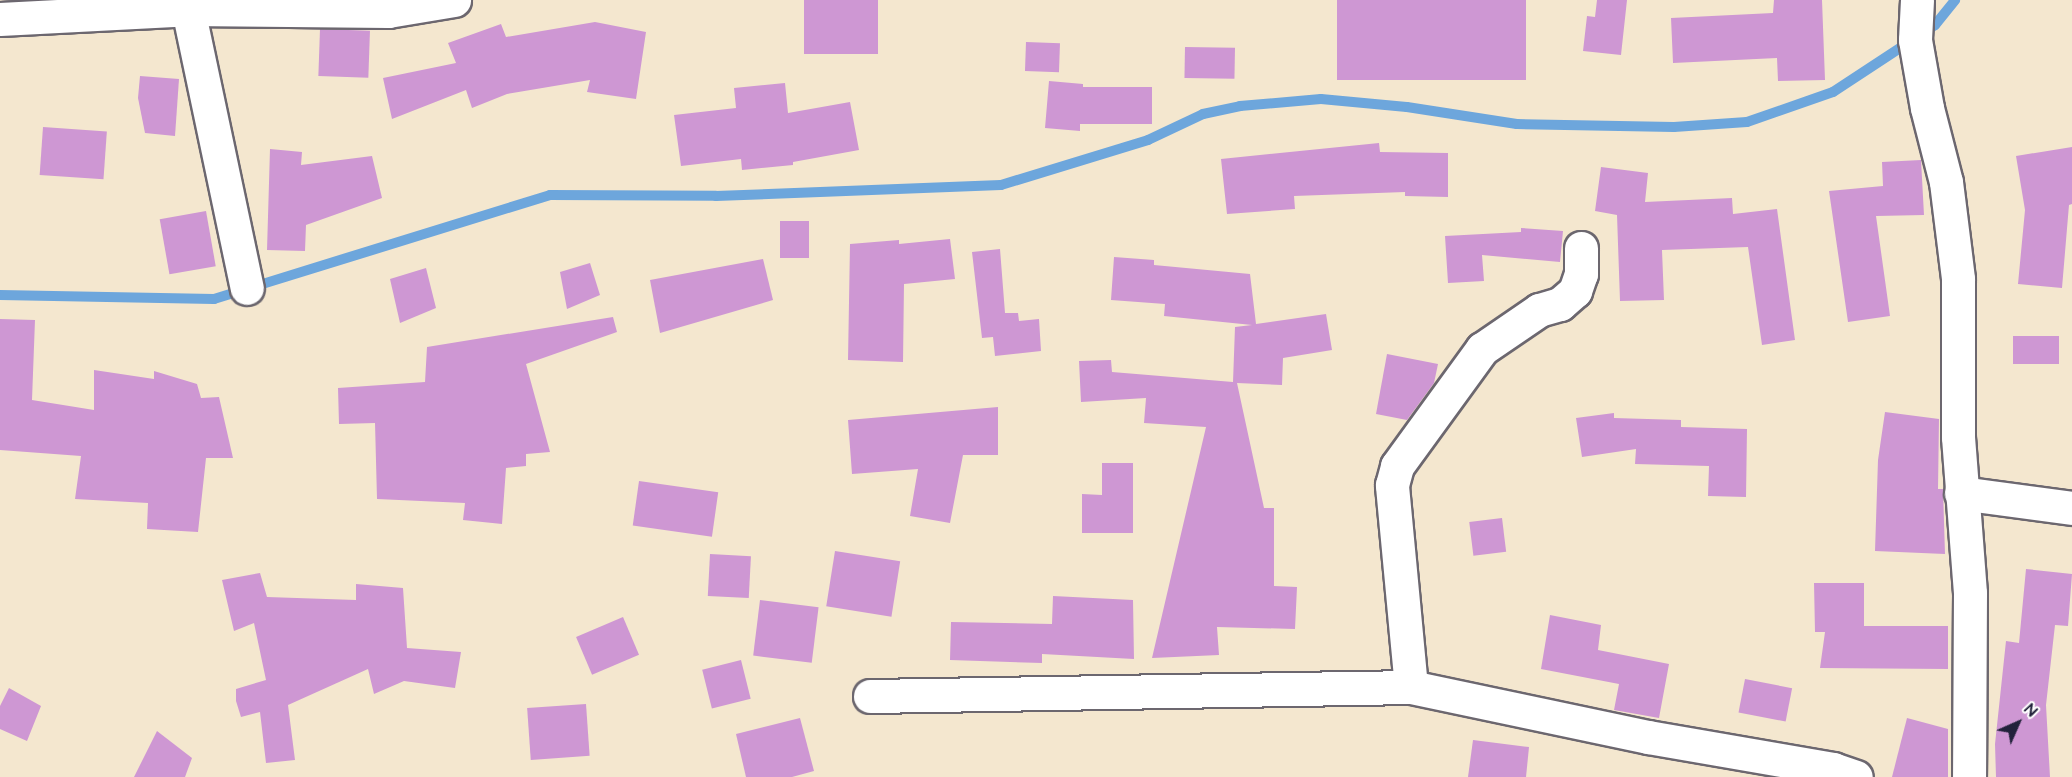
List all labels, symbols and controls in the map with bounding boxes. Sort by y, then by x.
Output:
north arrow [1988,693,2048,753]
text: N [2019,699,2042,722]

